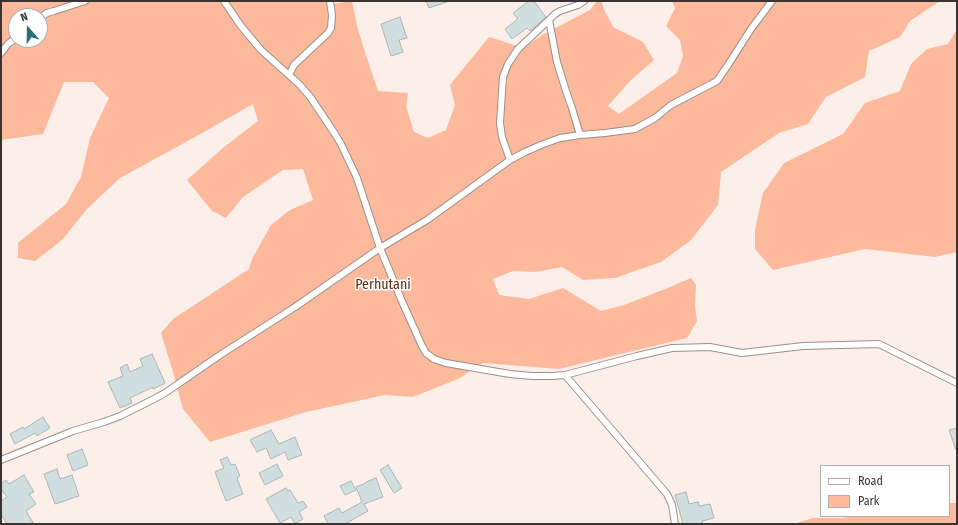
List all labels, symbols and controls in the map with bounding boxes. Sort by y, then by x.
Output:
north arrow [8,8,48,48]
text: N [19,10,29,24]
park label: Perhutani [355,277,411,293]
legend [820,465,950,517]
text: Road [858,474,883,488]
text: Park [858,494,879,508]

